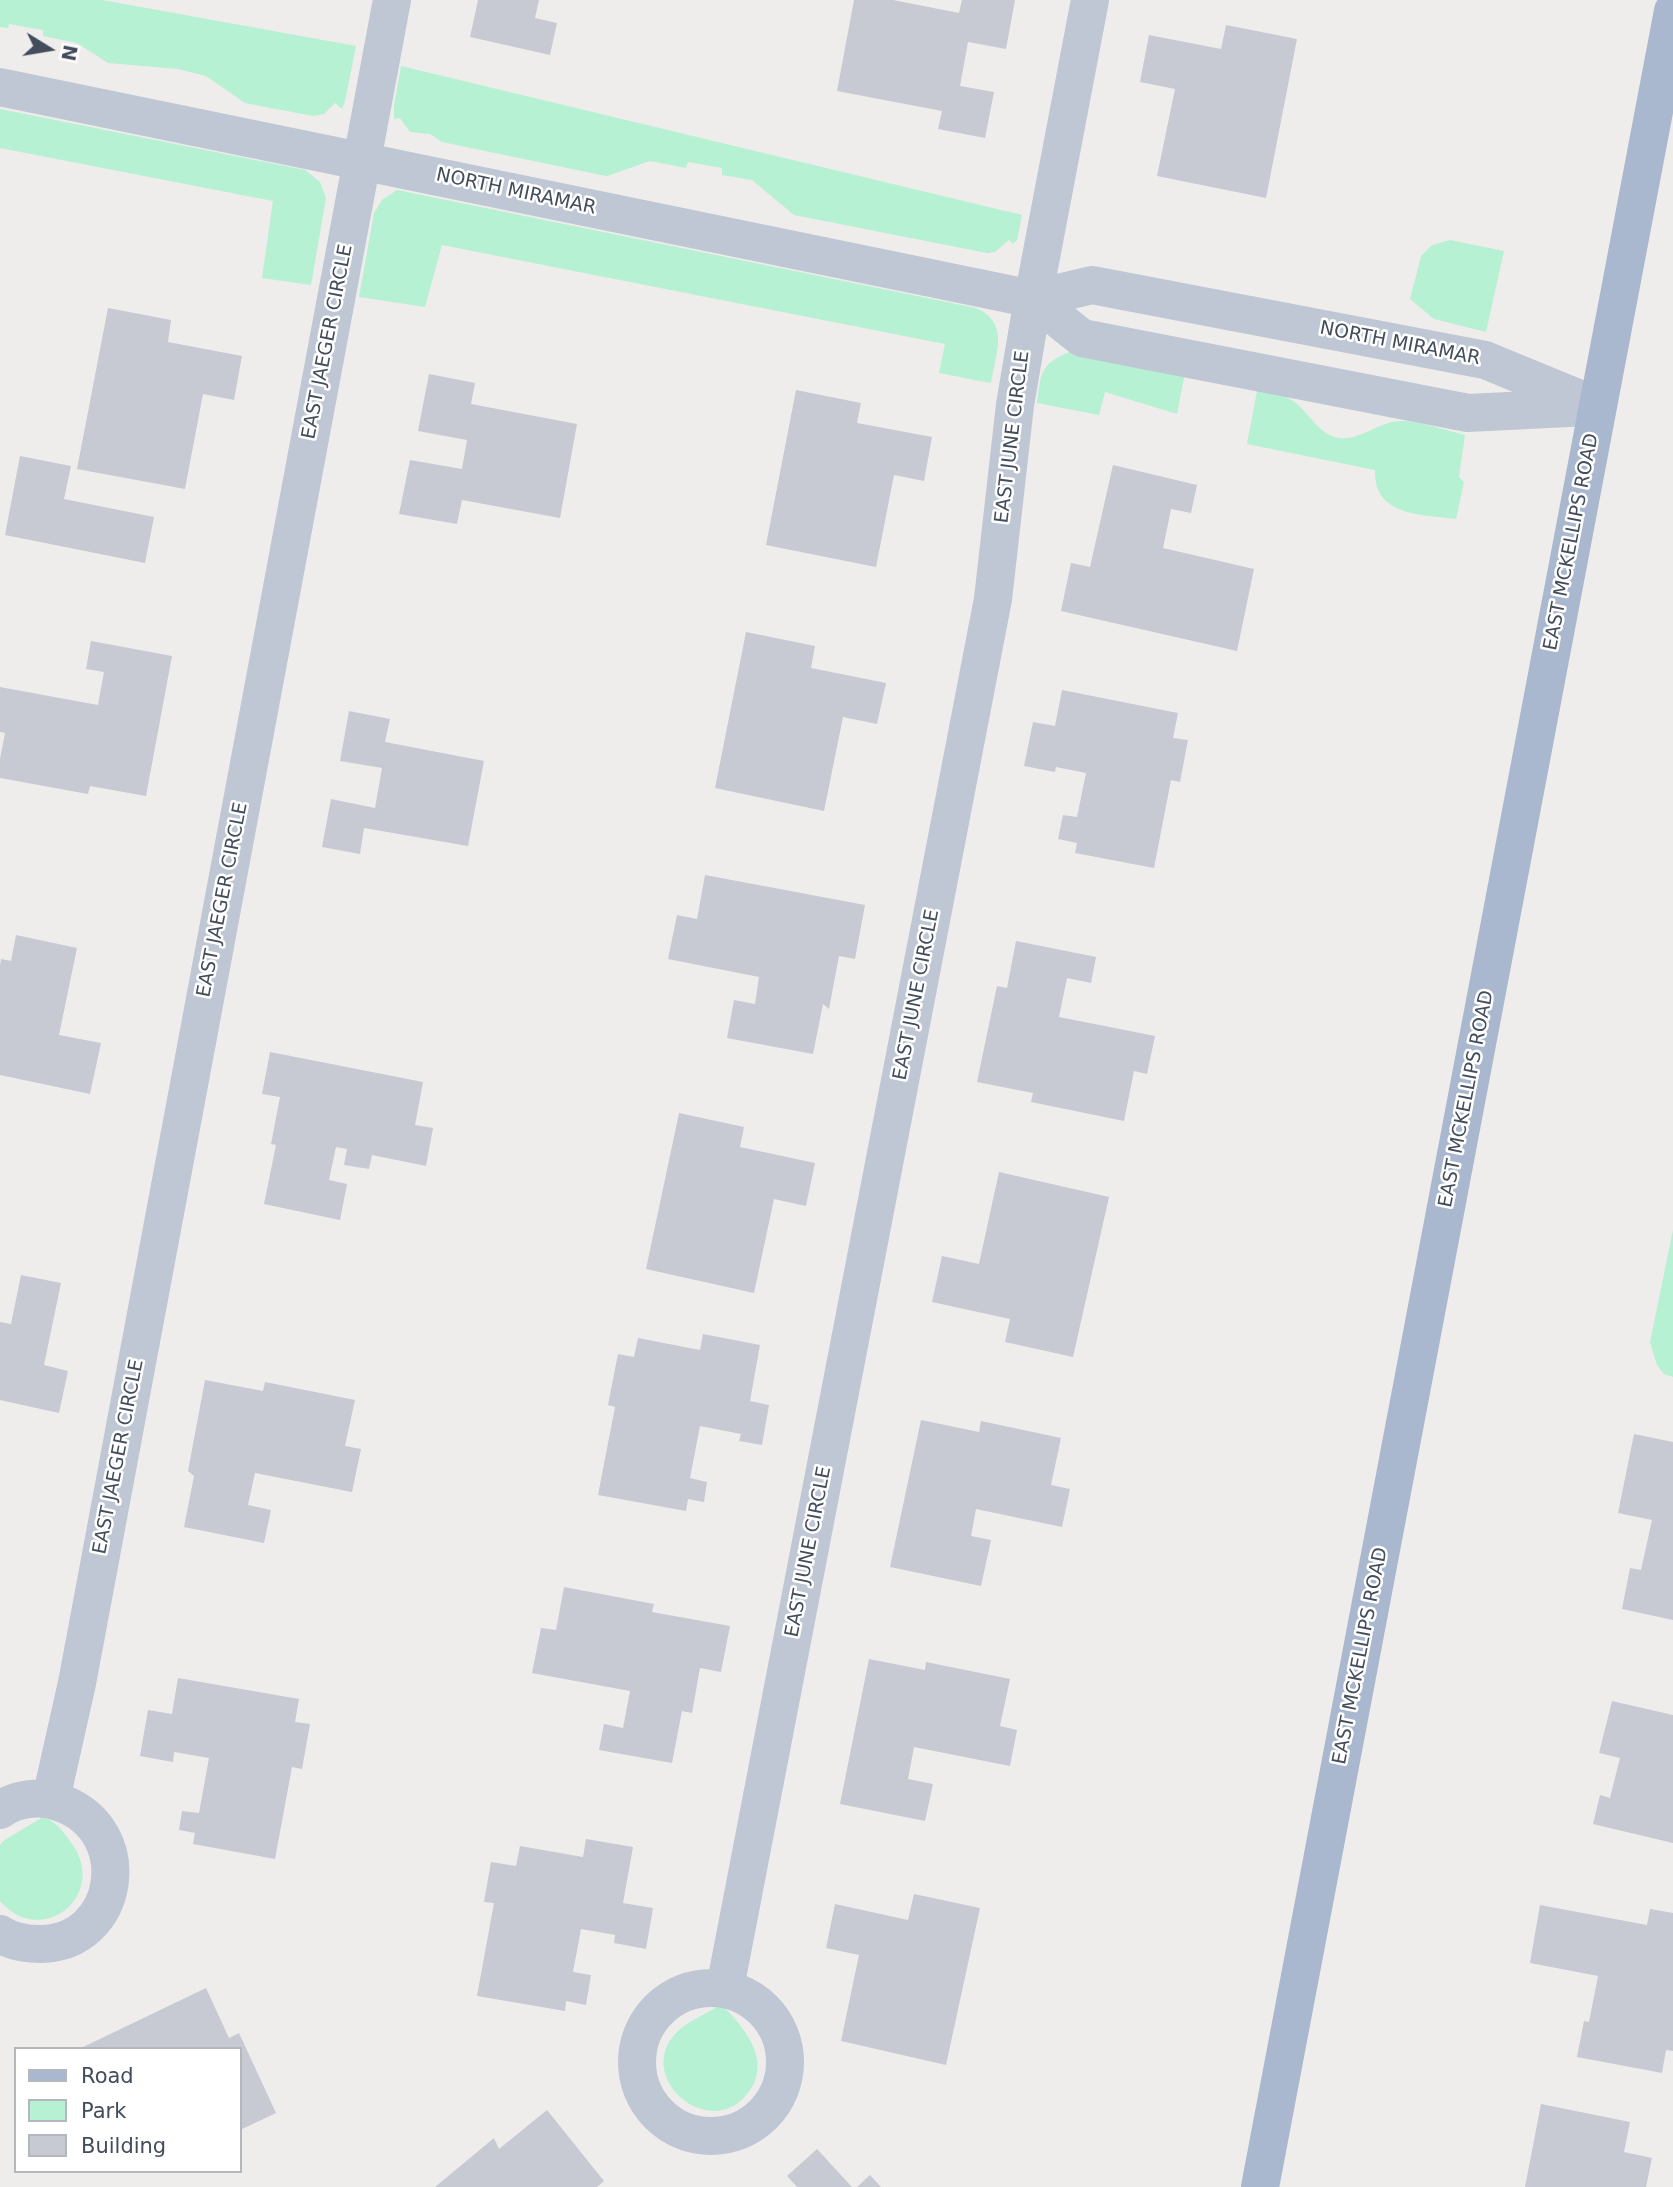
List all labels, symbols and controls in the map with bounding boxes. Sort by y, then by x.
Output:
north arrow [14,14,84,84]
text: N [57,43,82,63]
street label: NORTH MIRAMAR [434,164,598,220]
street label: EAST JAEGER CIRCLE [298,243,358,441]
street label: NORTH MIRAMAR [1318,317,1482,371]
street label: EAST JUNE CIRCLE [991,350,1035,524]
street label: EAST MCKELLIPS ROAD [1540,432,1604,652]
street label: EAST JAEGER CIRCLE [193,801,253,999]
street label: EAST JUNE CIRCLE [889,908,945,1082]
street label: EAST MCKELLIPS ROAD [1435,989,1499,1209]
street label: EAST JAEGER CIRCLE [89,1358,149,1556]
street label: EAST JUNE CIRCLE [781,1465,837,1639]
street label: EAST MCKELLIPS ROAD [1329,1546,1393,1766]
legend [14,2047,242,2173]
text: Road [81,2064,134,2088]
text: Park [81,2099,126,2123]
text: Building [81,2134,166,2158]

